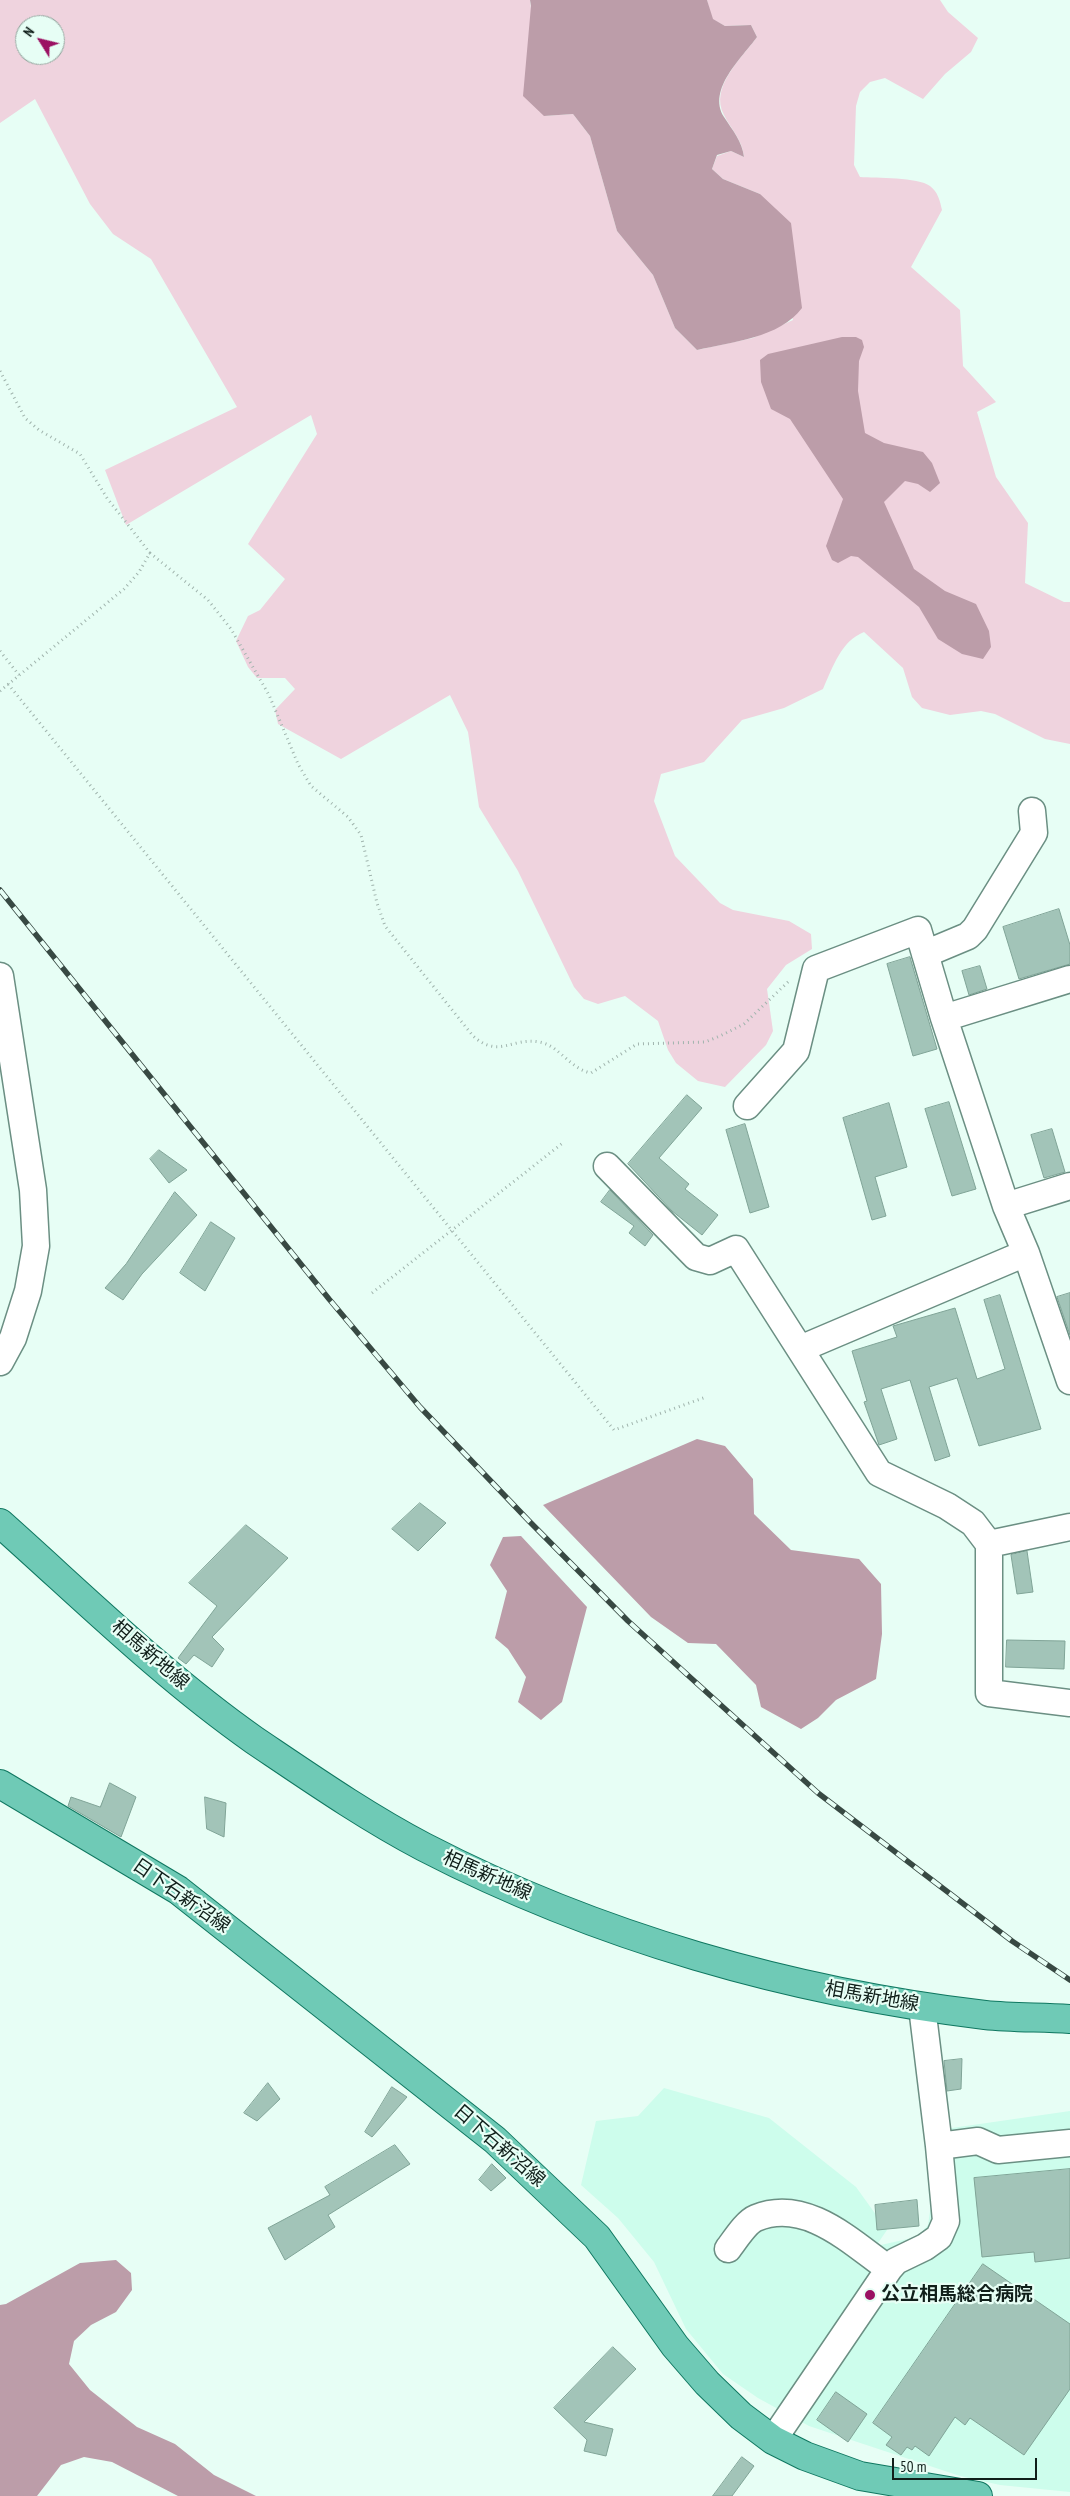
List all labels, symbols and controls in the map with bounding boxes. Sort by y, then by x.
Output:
north arrow [15,15,65,65]
text: N [19,23,38,40]
street label: 相馬新地線 [107,1615,193,1695]
street label: 相馬新地線 [439,1846,535,1906]
street label: 日下石新沼線 [128,1854,234,1938]
street label: 相馬新地線 [823,1978,921,2016]
street label: 日下石新沼線 [449,2100,549,2192]
place label: 公立相馬総合病院 [881,2284,1033,2306]
marker: 公立相馬総合病院 [863,2288,877,2302]
scale bar [895,2448,1040,2480]
text: 50 m [900,2457,926,2476]

